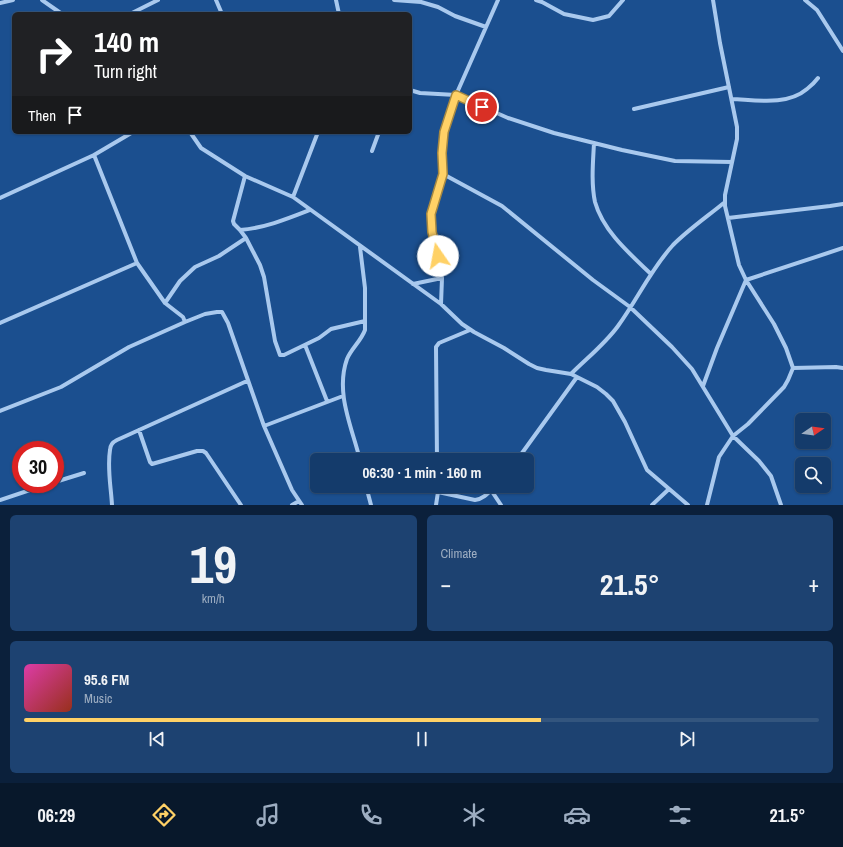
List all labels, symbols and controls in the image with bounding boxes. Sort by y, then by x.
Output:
text: 140 m [94,23,159,61]
icon: right [28,28,80,80]
text: Turn right [94,59,157,84]
pin [465,90,499,124]
icon: arrive [471,96,493,118]
icon: arrive [64,104,86,126]
text: Then [28,105,56,126]
position arrow [417,235,459,277]
north arrow [795,413,831,449]
map controls [795,413,831,493]
speed limit sign: 30 [12,441,64,493]
button: search [795,457,831,493]
text: 06:30 · 1 min · 160 m [363,462,481,483]
text: 19 [190,529,237,599]
text: Climate [441,545,477,562]
text: 21.5° [600,564,660,604]
text: − [441,569,451,599]
text: + [808,569,819,599]
text: km/h [202,590,225,607]
text: 95.6 FM [84,669,129,690]
text: Music [84,690,112,707]
icon: previous [146,728,168,750]
icon: pause [411,728,433,750]
icon: next [676,728,698,750]
icon: directions [150,801,178,829]
icon: music [254,801,282,829]
icon: phone [357,801,385,829]
icon: climate [460,801,488,829]
icon: car [563,801,591,829]
icon: filters [666,801,694,829]
text: 06:29 [38,803,75,828]
text: 21.5° [769,803,805,828]

